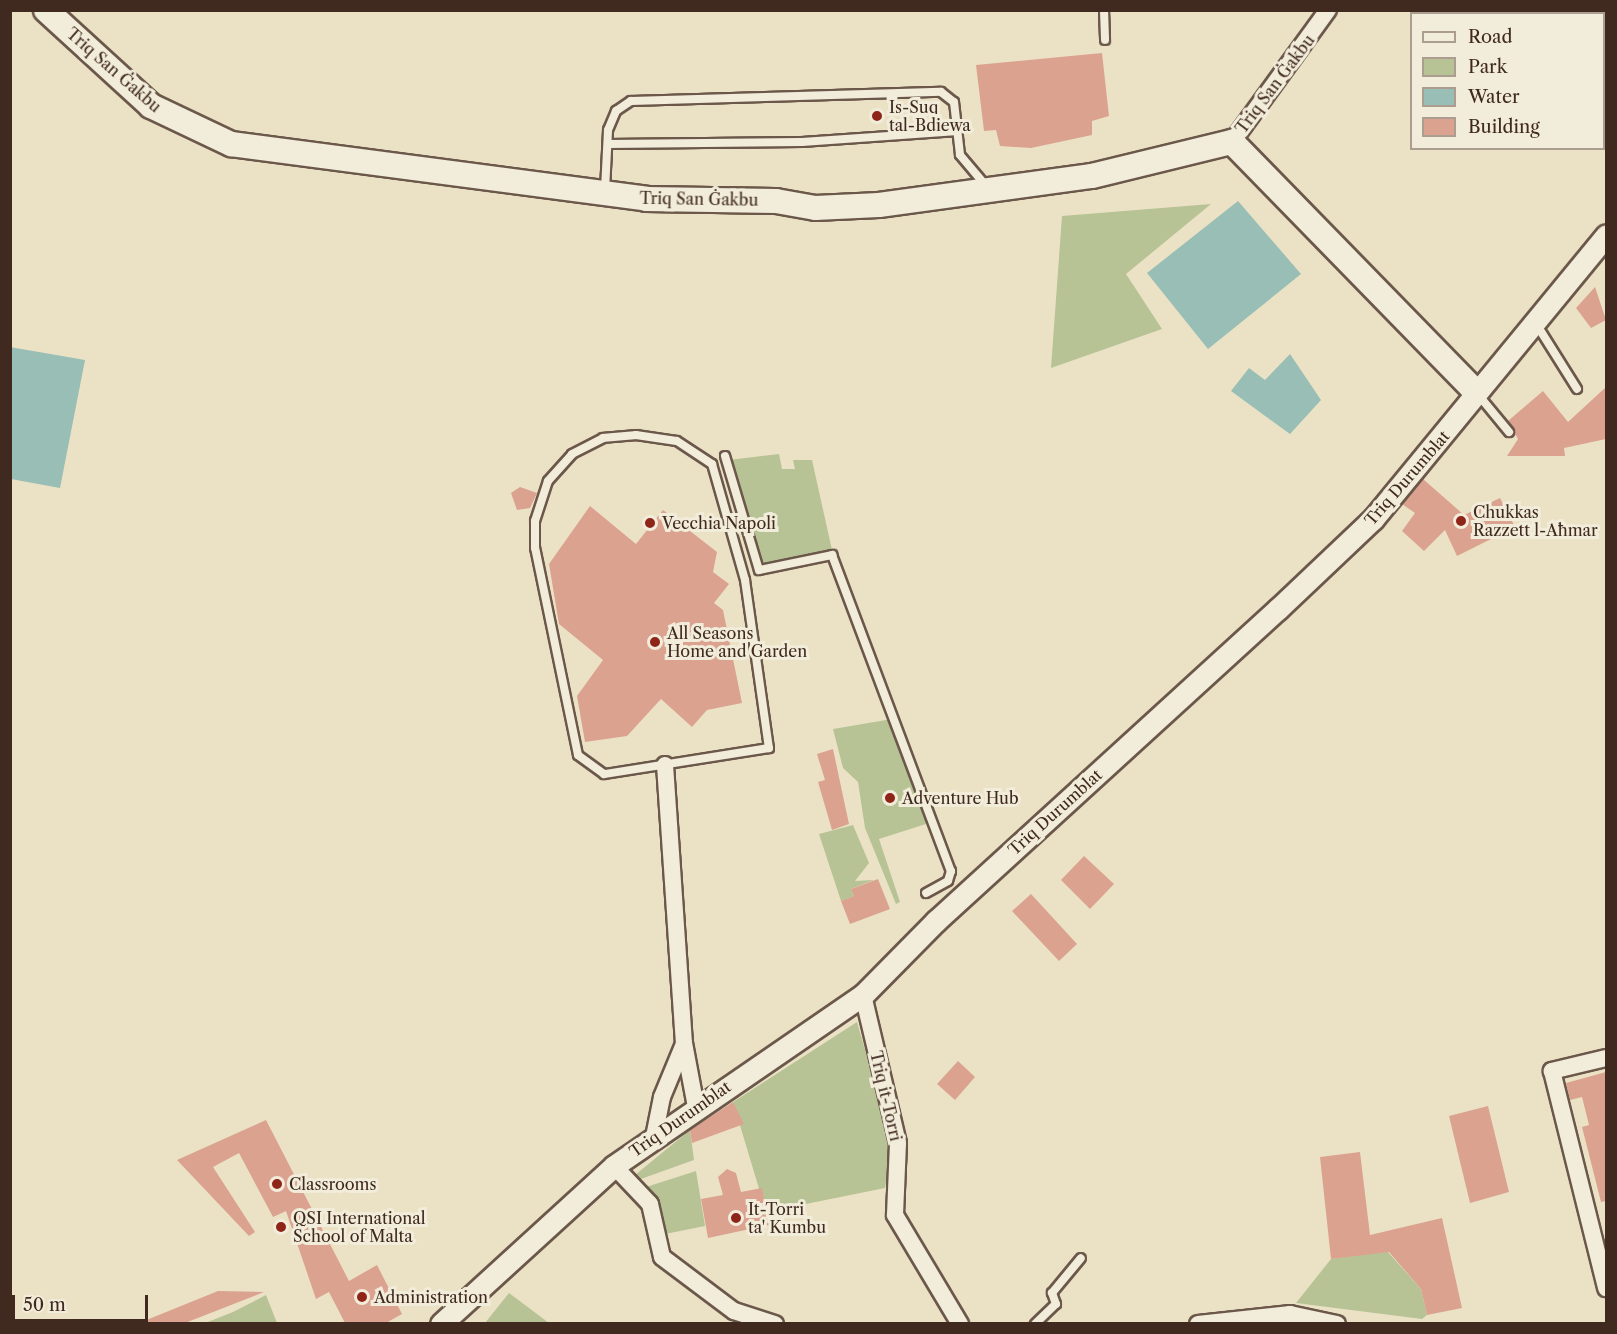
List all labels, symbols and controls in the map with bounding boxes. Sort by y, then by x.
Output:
legend [1410,12,1605,150]
street label: Triq San Ġakbu [63,24,165,116]
text: Road [1468,26,1513,48]
street label: Triq San Ġakbu [1232,31,1318,137]
text: Park [1468,56,1507,78]
text: Water [1468,86,1520,108]
place label: Is-Suq tal-Bdiewa [889,97,971,135]
marker: Is-Suq tal-Bdiewa [870,109,884,123]
text: Building [1468,116,1540,138]
street label: Triq San Ġakbu [639,188,759,210]
street label: Triq Durumblat [1361,427,1453,529]
place label: Chukkas Razzett l-Aħmar [1473,502,1598,540]
place label: Vecchia Napoli [662,513,776,533]
marker: Chukkas Razzett l-Aħmar [1454,514,1468,528]
marker: Vecchia Napoli [643,516,657,530]
place label: All Seasons Home and Garden [667,623,807,661]
marker: All Seasons Home and Garden [648,635,662,649]
street label: Triq Durumblat [1004,765,1106,859]
place label: Adventure Hub [902,788,1019,808]
marker: Adventure Hub [883,791,897,805]
street label: Triq it-Torri [866,1049,906,1143]
street label: Triq Durumblat [626,1077,734,1161]
place label: Classrooms [289,1174,376,1194]
marker: Classrooms [270,1177,284,1191]
place label: It-Torri ta' Kumbu [748,1199,826,1237]
place label: QSI International School of Malta [293,1208,426,1246]
marker: It-Torri ta' Kumbu [729,1211,743,1225]
marker: QSI International School of Malta [274,1220,288,1234]
scale bar [15,1283,152,1321]
place label: Administration [374,1287,488,1307]
marker: Administration [355,1290,369,1304]
text: 50 m [23,1294,66,1316]

